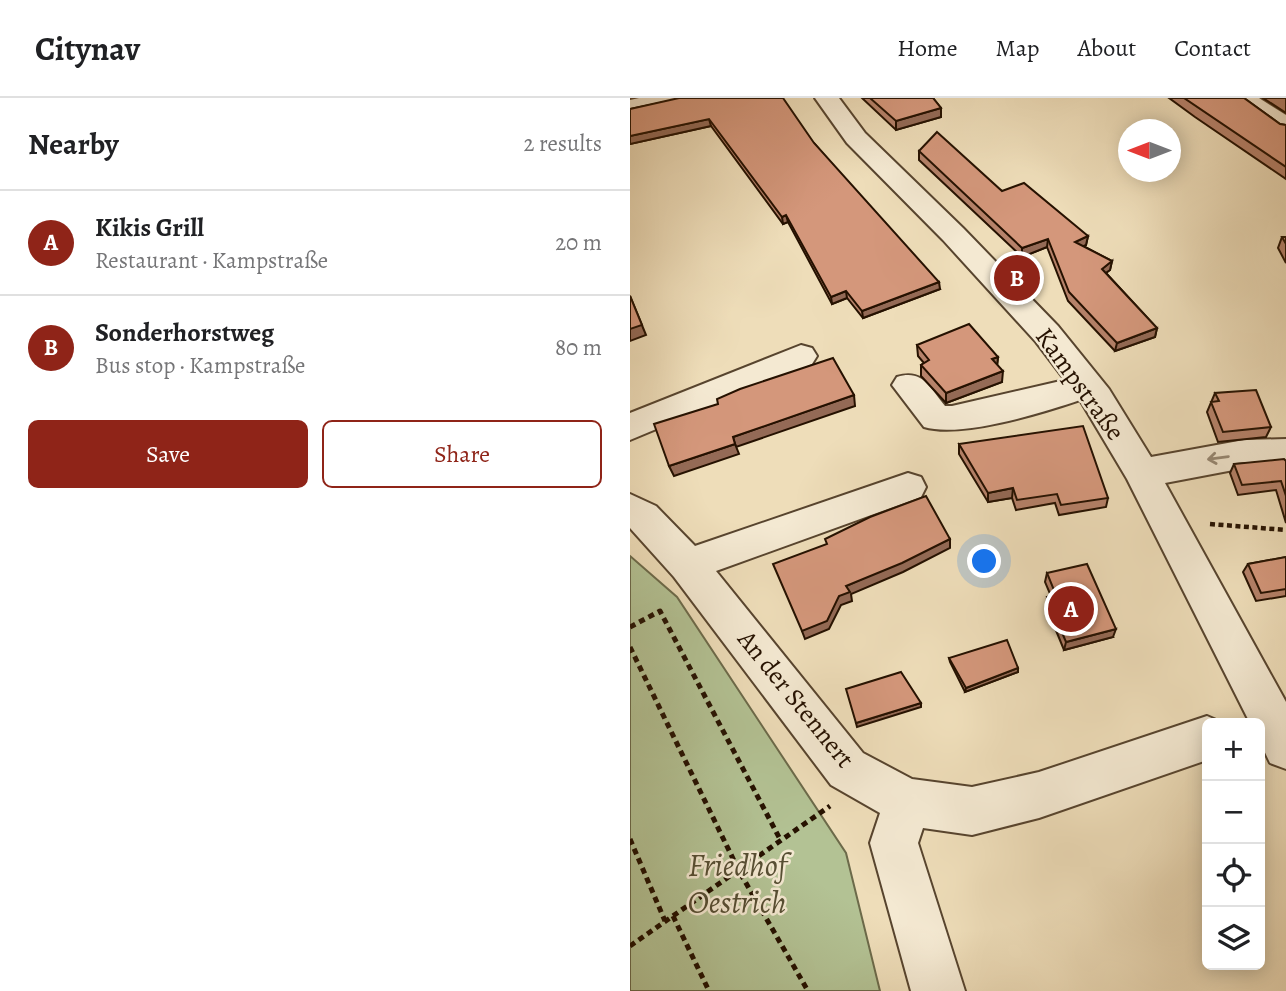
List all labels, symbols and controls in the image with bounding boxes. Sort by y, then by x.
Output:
text: Citynav [35,26,140,71]
text: Home [897,32,958,64]
text: Map [996,32,1040,64]
text: About [1078,32,1136,64]
text: Contact [1174,32,1251,64]
north arrow [1118,119,1181,182]
text: Nearby [28,124,119,164]
text: 2 results [524,128,602,159]
text: Kikis Grill [95,210,204,245]
text: A [44,227,58,258]
text: 20 m [555,227,602,258]
text: Restaurant · Kampstraße [95,245,328,276]
pin: B [994,252,1040,304]
text: Sonderhorstweg [95,315,274,350]
street label: Kampstraße [1027,321,1133,447]
text: B [44,332,58,363]
text: 80 m [555,332,602,363]
text: Bus stop · Kampstraße [95,350,305,381]
button: Save [28,420,308,488]
button: Share [322,420,602,488]
one-way arrow [1207,452,1230,465]
your location [967,544,1001,578]
pin: A [1048,583,1094,635]
street label: An der Stennert [729,622,863,775]
map controls [1202,718,1265,970]
button: + [1202,718,1265,781]
button: − [1202,781,1265,844]
park label: Friedhof Oestrich [688,843,793,924]
button: locate [1202,844,1265,907]
button: layers [1202,907,1265,970]

